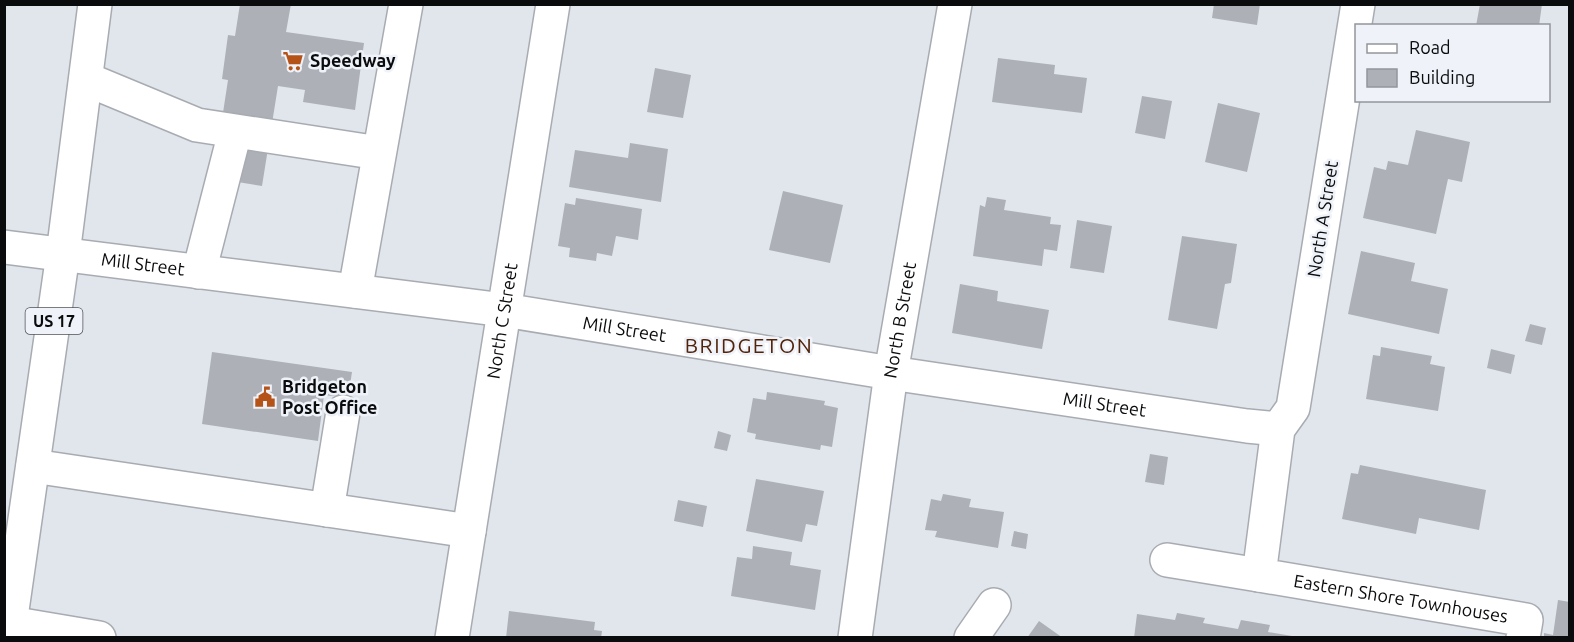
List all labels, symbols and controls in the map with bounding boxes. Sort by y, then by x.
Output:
legend [1355,24,1550,102]
text: Road [1409,37,1451,57]
supermarket icon: Speedway [281,49,305,73]
place label: Speedway [310,50,396,70]
text: Building [1409,67,1475,87]
street label: North A Street [1303,159,1341,279]
street label: Mill Street [100,248,186,279]
street label: North B Street [879,260,919,380]
street label: North C Street [482,261,521,380]
road number: US 17 [26,308,82,334]
street label: Mill Street [582,312,668,345]
district label: BRIDGETON [685,333,813,357]
place label: Bridgeton Post Office [282,376,377,417]
public building icon: Bridgeton Post Office [253,385,277,409]
street label: Mill Street [1062,388,1148,420]
street label: Eastern Shore Townhouses [1292,570,1510,626]

